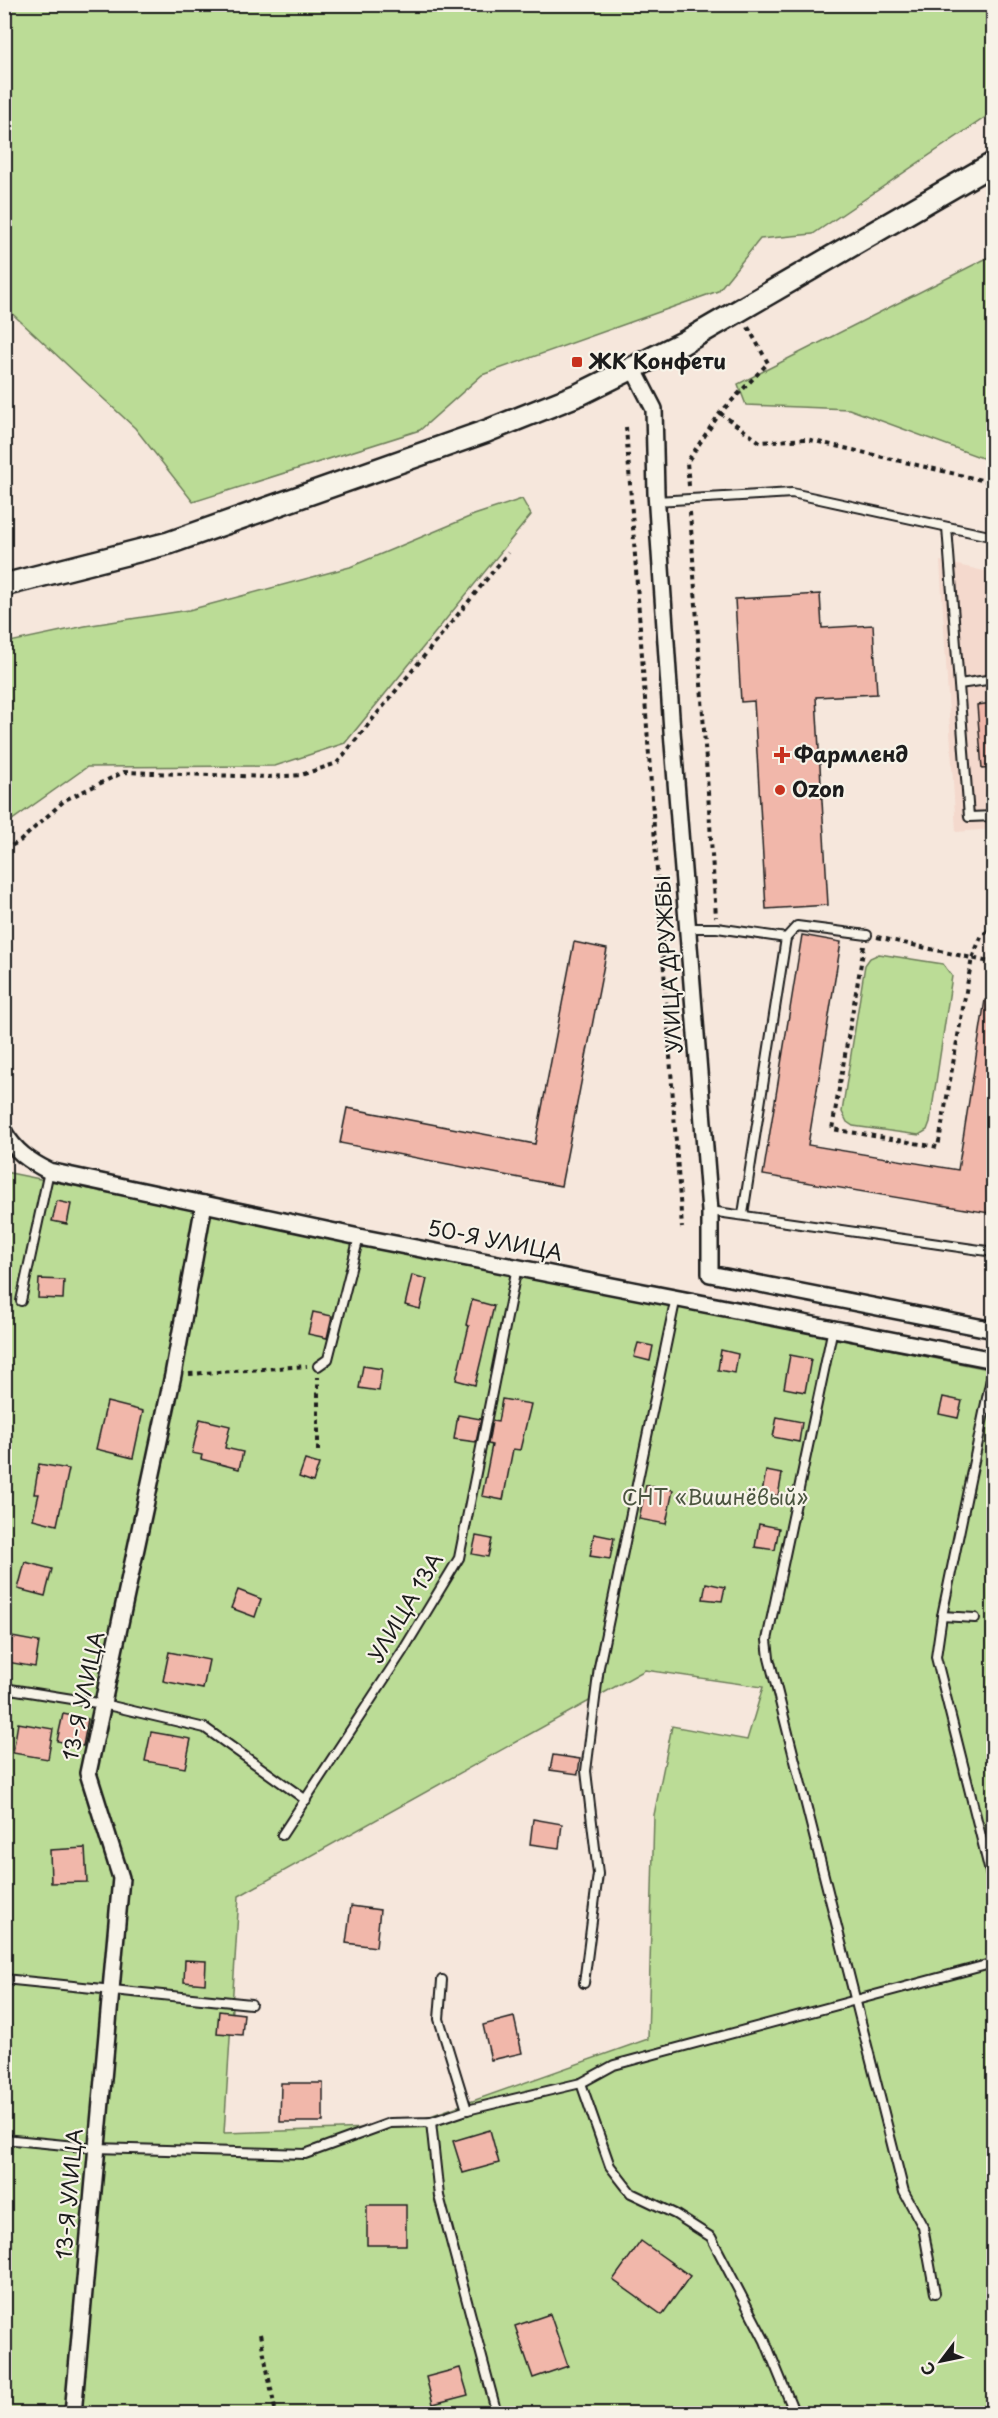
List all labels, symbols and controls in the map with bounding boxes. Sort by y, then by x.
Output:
place label: ЖК Конфети [588,344,726,376]
marker: ЖК Конфети [570,355,584,369]
place label: Фармленд [794,737,909,769]
marker: Фармленд [775,748,789,762]
place label: Ozon [792,772,845,804]
marker: Ozon [773,783,787,797]
street label: УЛИЦА ДРУЖБЫ [645,874,689,1055]
street label: 50-Я УЛИЦА [425,1210,566,1268]
park label: СНТ «Вишнёвый» [622,1480,808,1512]
street label: УЛИЦА 13А [359,1546,450,1668]
street label: 13-Я УЛИЦА [53,1628,111,1763]
street label: 13-Я УЛИЦА [46,2127,90,2261]
north arrow [911,2331,971,2391]
text: С [914,2358,941,2381]

